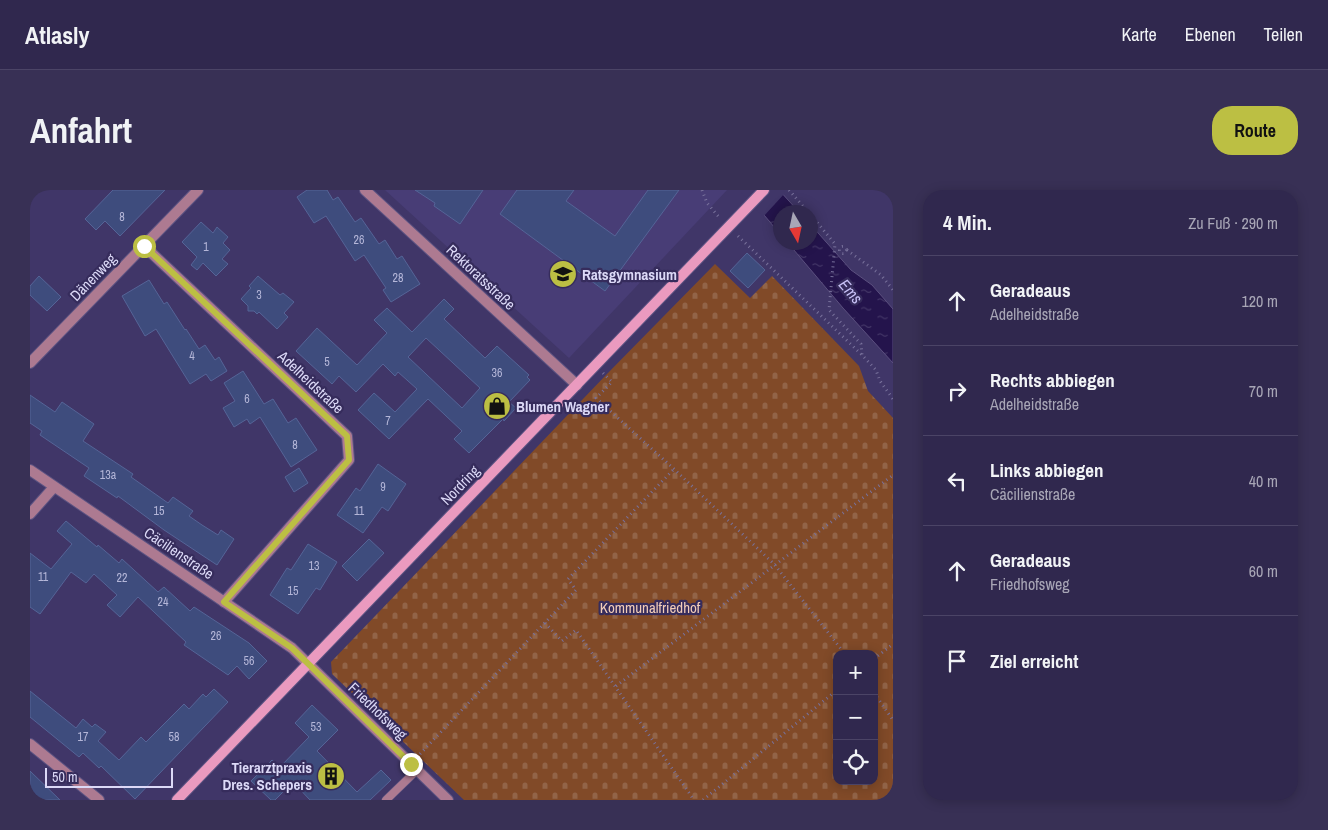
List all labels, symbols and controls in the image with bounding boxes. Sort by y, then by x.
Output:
text: Atlasly [25,19,90,51]
text: Karte [1121,22,1157,47]
text: Ebenen [1185,22,1236,47]
text: Teilen [1264,22,1303,47]
button: Route [1212,106,1298,155]
text: Anfahrt [30,107,132,154]
north arrow [773,205,818,250]
text: 4 Min. [943,208,992,237]
house number: 8 [119,209,125,225]
text: Zu Fuß · 290 m [1188,212,1278,234]
house number: 26 [354,232,364,248]
route start [133,235,156,258]
house number: 1 [203,239,209,255]
street label: Rektoratsstraße [442,239,520,315]
street label: Dänenweg [65,248,121,305]
school or university icon: Ratsgymnasium [548,259,578,289]
place label: Ratsgymnasium [582,264,677,285]
house number: 28 [393,270,403,286]
water label: Ems [834,274,868,308]
text: Geradeaus [990,277,1071,303]
house number: 3 [256,287,262,303]
icon: ahead [943,287,971,315]
text: 120 m [1242,290,1278,312]
text: Adelheidstraße [990,303,1079,325]
street label: Adelheidstraße [273,345,349,418]
house number: 4 [189,348,195,364]
house number: 5 [324,354,330,370]
house number: 36 [492,365,502,381]
text: Rechts abbiegen [990,367,1115,393]
icon: right [943,377,971,405]
text: 70 m [1249,380,1278,402]
house number: 6 [244,391,250,407]
shop icon: Blumen Wagner [482,391,512,421]
text: Adelheidstraße [990,393,1079,415]
place label: Blumen Wagner [516,396,609,417]
house number: 7 [385,413,391,429]
house number: 8 [292,437,298,453]
text: Links abbiegen [990,457,1103,483]
street label: Nordring [436,460,484,510]
house number: 13a [100,467,117,483]
icon: left [943,467,971,495]
text: 40 m [1249,470,1278,492]
house number: 9 [380,479,386,495]
text: Cäcilienstraße [990,483,1075,505]
house number: 15 [154,503,165,519]
house number: 11 [354,503,365,519]
street label: Cäcilienstraße [140,522,218,584]
text: Geradeaus [990,547,1071,573]
icon: ahead [943,557,971,585]
house number: 13 [309,558,319,574]
text: 60 m [1249,560,1278,582]
house number: 11 [38,569,49,585]
house number: 22 [117,570,127,586]
text: Friedhofsweg [990,573,1070,595]
house number: 15 [288,583,299,599]
house number: 24 [158,594,169,610]
park label: Kommunalfriedhof [600,597,701,618]
house number: 26 [211,628,221,644]
icon: arrive [943,647,971,675]
text: Ziel erreicht [990,648,1078,674]
map controls [833,650,878,785]
button: + [833,650,878,695]
house number: 56 [244,653,254,669]
street label: Friedhofsweg [344,678,412,745]
button: − [833,695,878,740]
house number: 53 [311,719,321,735]
house number: 17 [78,729,89,745]
house number: 58 [169,729,179,745]
button: locate [833,740,878,785]
route end [400,753,423,776]
place label: Tierarztpraxis Dres. Schepers [222,757,312,795]
building icon: Tierarztpraxis Dres. Schepers [316,761,346,791]
scale bar [45,765,172,788]
text: 50 m [52,768,78,786]

